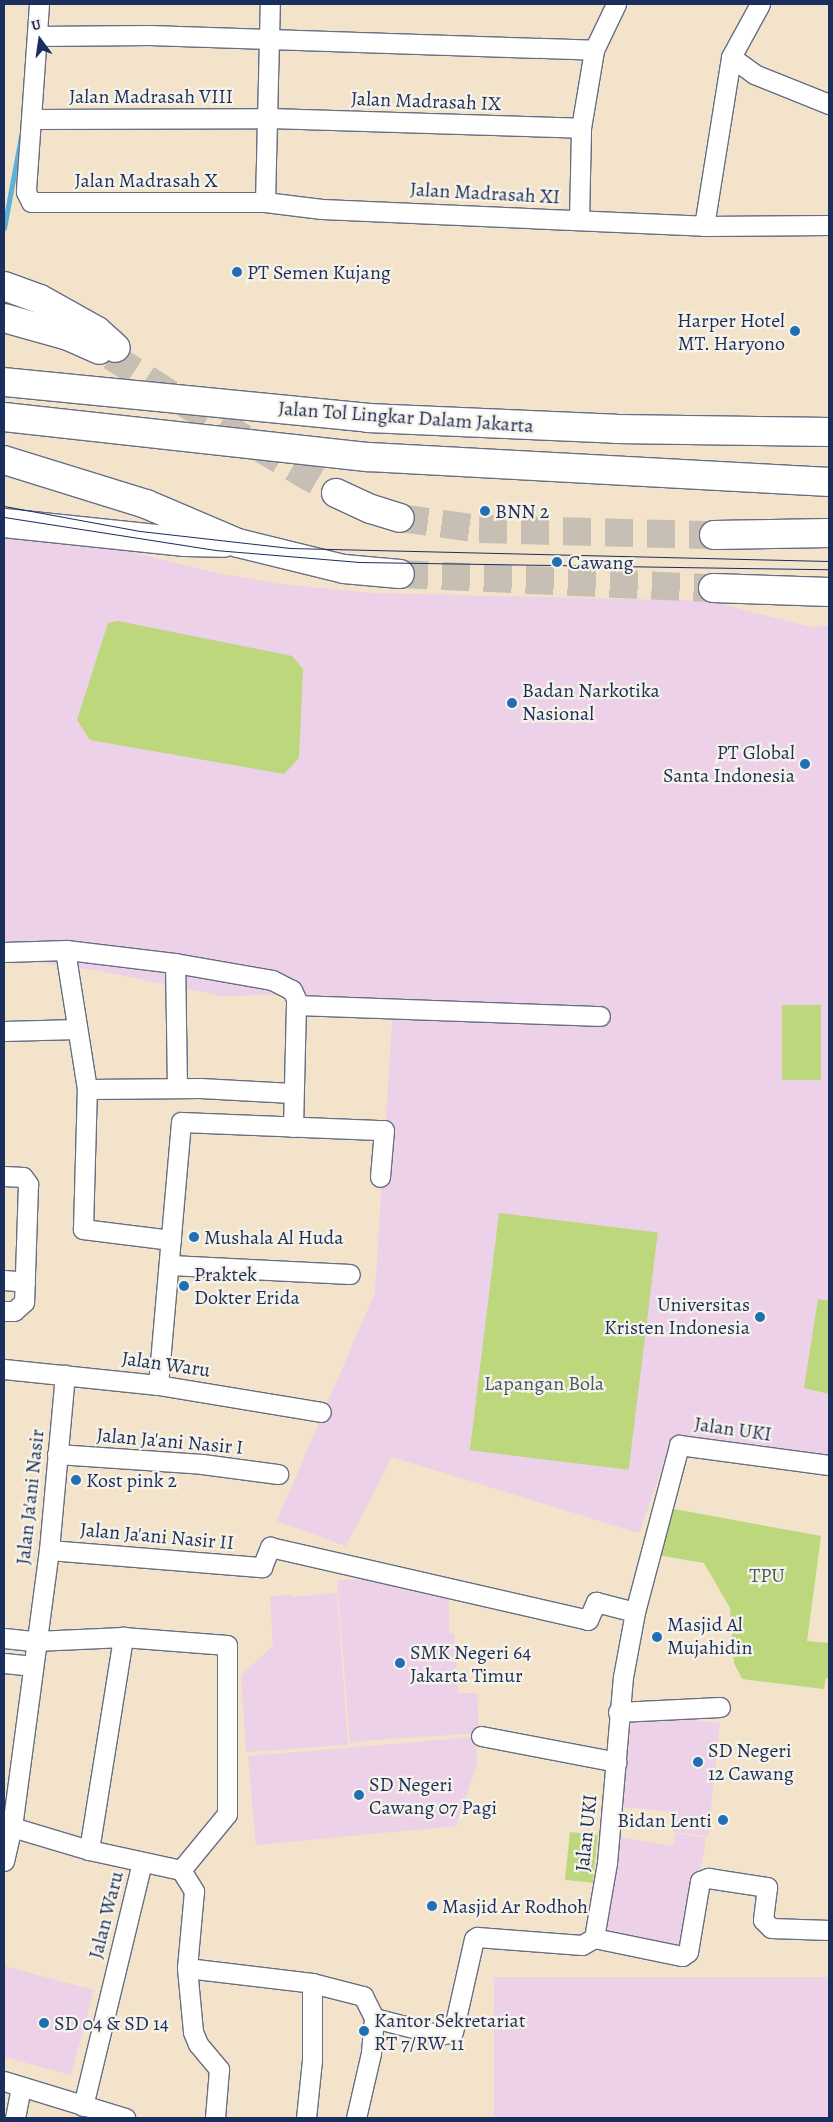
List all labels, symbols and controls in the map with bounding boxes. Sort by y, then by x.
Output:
north arrow [15,15,65,65]
text: U [29,15,43,35]
street label: Jalan Madrasah VIII [69,84,233,108]
street label: Jalan Madrasah IX [350,86,502,116]
street label: Jalan Madrasah X [74,168,218,192]
street label: Jalan Madrasah XI [409,177,561,209]
place label: PT Semen Kujang [247,260,391,284]
marker: PT Semen Kujang [231,266,243,278]
place label: Harper Hotel MT. Haryono [677,308,785,355]
marker: Harper Hotel MT. Haryono [789,325,801,337]
street label: Jalan Tol Lingkar Dalam Jakarta [277,396,535,438]
place label: BNN 2 [495,499,549,523]
marker: BNN 2 [479,505,491,517]
place label: Cawang [568,550,634,574]
marker: Cawang [550,555,564,569]
place label: Badan Narkotika Nasional [522,679,660,726]
marker: Badan Narkotika Nasional [506,697,518,709]
place label: PT Global Santa Indonesia [663,740,795,787]
marker: PT Global Santa Indonesia [799,758,811,770]
place label: Mushala Al Huda [204,1225,344,1249]
marker: Mushala Al Huda [188,1231,200,1243]
place label: Praktek Dokter Erida [194,1262,300,1309]
marker: Praktek Dokter Erida [178,1280,190,1292]
place label: Universitas Kristen Indonesia [604,1293,750,1340]
marker: Universitas Kristen Indonesia [754,1311,766,1323]
street label: Jalan Waru [120,1346,212,1382]
park label: Lapangan Bola [484,1371,604,1395]
street label: Jalan UKI [693,1412,773,1446]
street label: Jalan Ja'ani Nasir I [96,1423,244,1459]
street label: Jalan Ja'ani Nasir [11,1428,49,1566]
place label: Kost pink 2 [86,1468,177,1492]
marker: Kost pink 2 [70,1474,82,1486]
street label: Jalan Ja'ani Nasir II [79,1517,235,1555]
park label: TPU [749,1563,785,1587]
place label: Masjid Al Mujahidin [667,1613,752,1660]
marker: Masjid Al Mujahidin [651,1631,663,1643]
place label: SMK Negeri 64 Jakarta Timur [410,1640,531,1687]
marker: SMK Negeri 64 Jakarta Timur [394,1657,406,1669]
place label: SD Negeri 12 Cawang [708,1738,794,1785]
marker: SD Negeri 12 Cawang [692,1756,704,1768]
place label: SD Negeri Cawang 07 Pagi [369,1772,497,1819]
marker: SD Negeri Cawang 07 Pagi [353,1789,365,1801]
street label: Jalan UKI [570,1793,602,1873]
place label: Bidan Lenti [617,1808,712,1832]
marker: Bidan Lenti [716,1813,730,1827]
street label: Jalan Waru [84,1869,128,1961]
place label: Masjid Ar Rodhoh [442,1894,588,1918]
marker: Masjid Ar Rodhoh [426,1900,438,1912]
place label: Kantor Sekretariat RT 7/RW 11 [374,2008,525,2055]
place label: SD 04 & SD 14 [54,2011,169,2035]
marker: SD 04 & SD 14 [38,2017,50,2029]
marker: Kantor Sekretariat RT 7/RW 11 [358,2025,370,2037]

